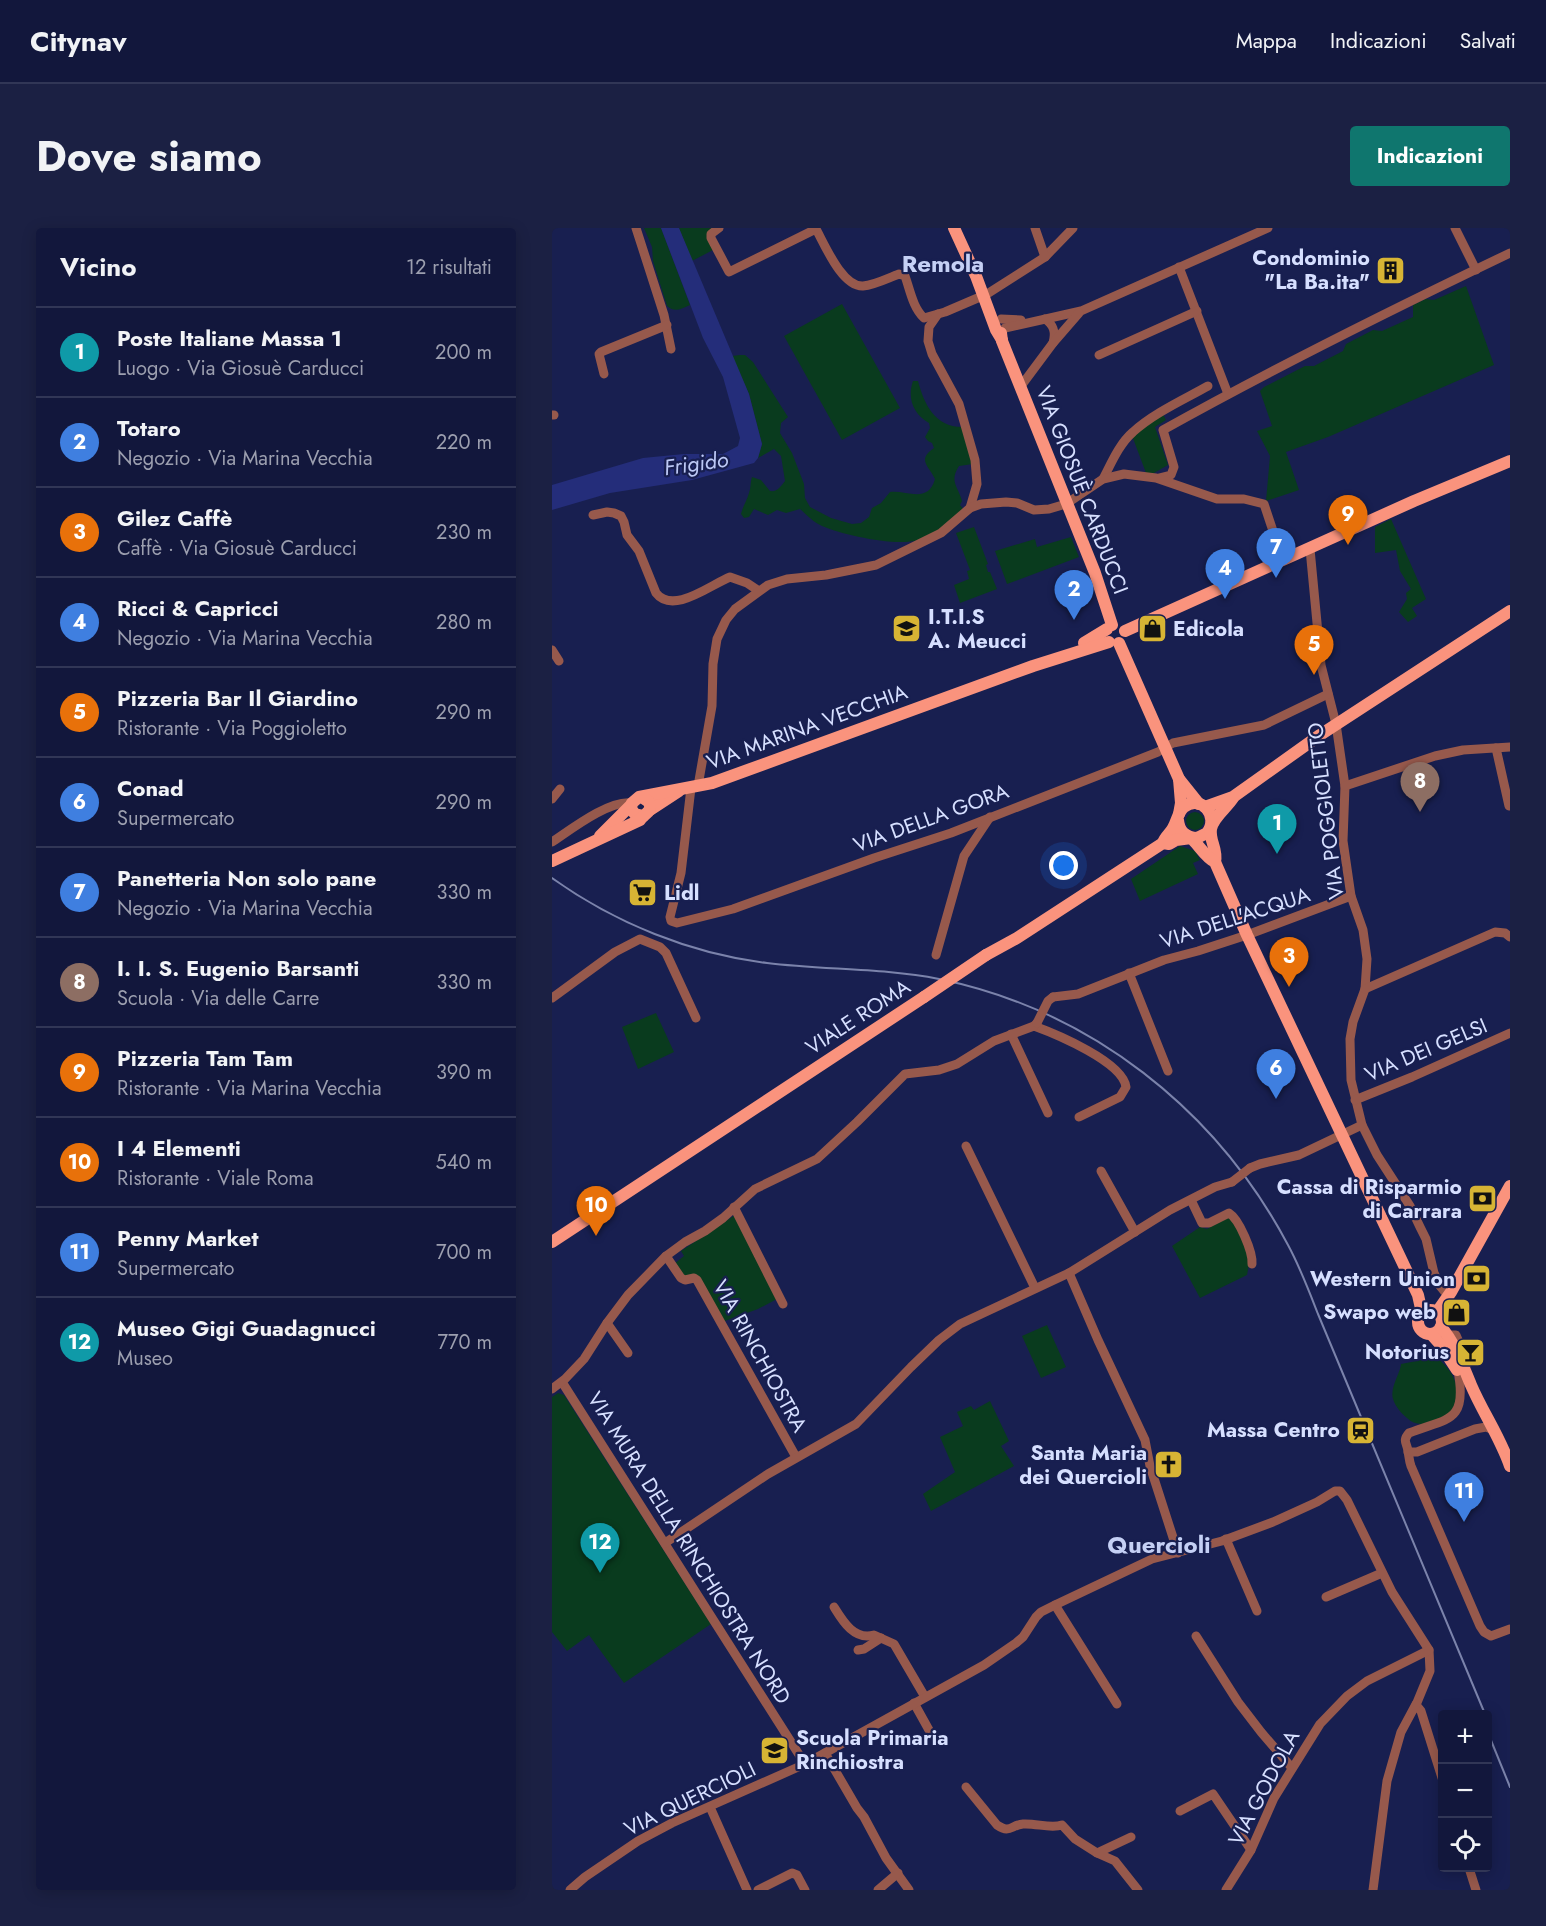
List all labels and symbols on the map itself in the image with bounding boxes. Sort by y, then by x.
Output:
place label: Condominio "La Ba.ita" [1252,243,1370,297]
district label: Remola [902,246,984,281]
building icon: Condominio "La Ba.ita" [1375,254,1407,286]
street label: VIA GIOSUÈ CARDUCCI [1028,382,1136,598]
water label: Frigido [662,443,731,483]
pin: 9 [1328,496,1368,545]
pin: 7 [1256,528,1296,578]
pin: 4 [1206,550,1244,599]
pin: 2 [1054,570,1094,620]
place label: I.T.I.S A. Meucci [927,602,1027,656]
school or university icon: I.T.I.S A. Meucci [891,613,923,645]
shop icon: Edicola [1136,613,1168,645]
place label: Edicola [1173,614,1244,644]
pin: 5 [1294,626,1334,675]
street label: VIA MARINA VECCHIA [702,677,912,777]
street label: VIA POGGIOLETTO [1300,721,1352,901]
pin: 8 [1400,762,1440,812]
street label: VIA DELLA GORA [849,776,1013,860]
pin: 1 [1258,804,1296,854]
your location [1049,851,1078,880]
supermarket icon: Lidl [627,877,659,909]
place label: Lidl [664,878,700,908]
street label: VIA DELL'ACQUA [1156,880,1314,956]
pin: 3 [1270,938,1308,987]
street label: VIALE ROMA [800,972,916,1062]
street label: VIA DEI GELSI [1360,1011,1492,1089]
pin: 6 [1256,1050,1296,1099]
place label: Cassa di Risparmio di Carrara [1277,1172,1462,1226]
bank icon: Cassa di Risparmio di Carrara [1467,1183,1499,1215]
pin: 10 [576,1186,615,1236]
bank icon: Western Union [1460,1263,1492,1295]
place label: Western Union [1310,1264,1455,1294]
street label: VIA RINCHIOSTRA [706,1274,814,1438]
shop icon: Swapo web [1441,1296,1473,1328]
place label: Swapo web [1323,1297,1436,1327]
bar icon: Notorius [1454,1336,1486,1368]
place label: Notorius [1365,1337,1449,1367]
street label: VIA MURA DELLA RINCHIOSTRA NORD [580,1386,798,1710]
station icon: Massa Centro [1345,1414,1377,1446]
place label: Massa Centro [1207,1415,1340,1445]
place label: Santa Maria dei Quercioli [1019,1438,1147,1492]
church icon: Santa Maria dei Quercioli [1152,1449,1184,1481]
pin: 11 [1444,1472,1484,1522]
pin: 12 [580,1524,620,1573]
district label: Quercioli [1107,1527,1211,1562]
place label: Scuola Primaria Rinchiostra [796,1723,949,1777]
street label: VIA GODOLA [1221,1725,1307,1851]
school or university icon: Scuola Primaria Rinchiostra [759,1734,791,1766]
street label: VIA QUERCIOLI [619,1754,761,1844]

